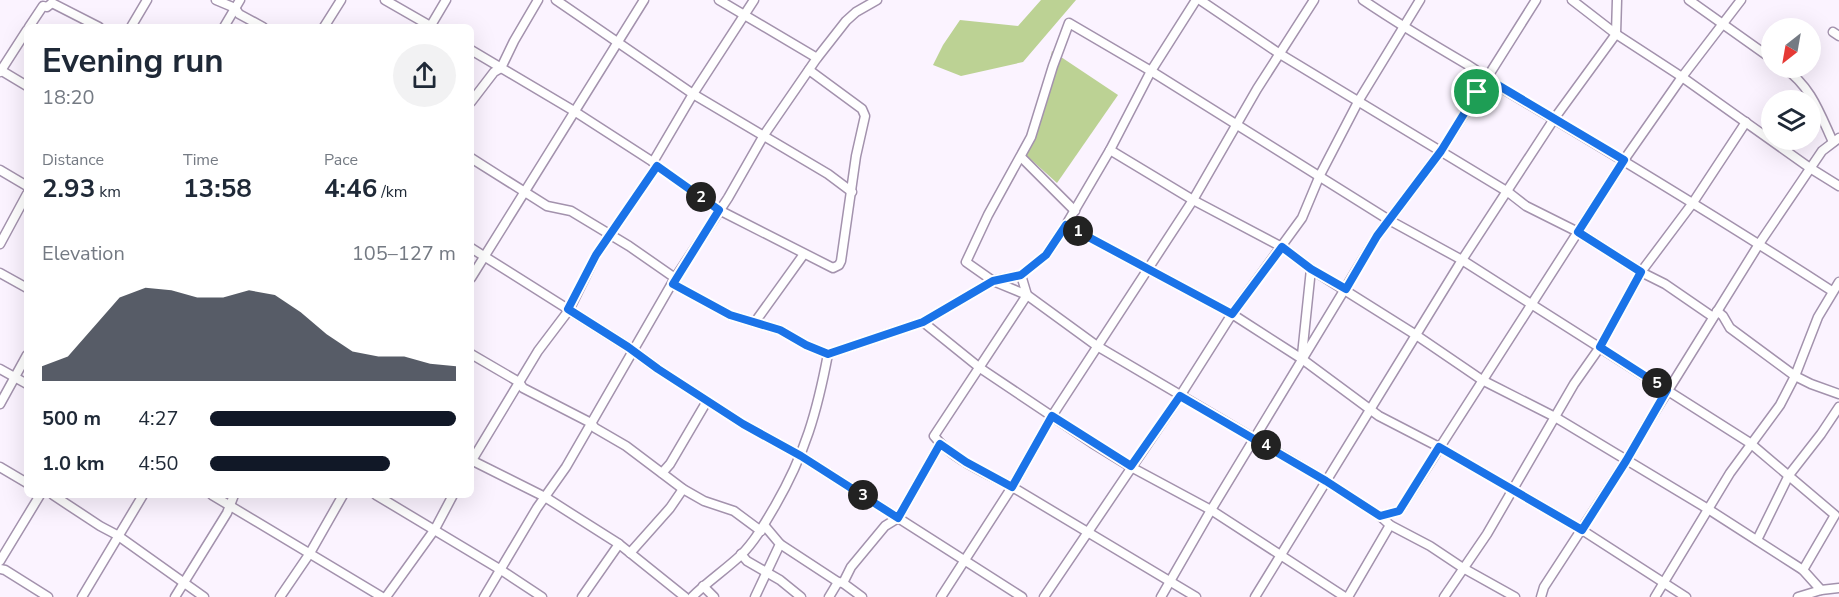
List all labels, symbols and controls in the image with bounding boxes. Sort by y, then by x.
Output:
north arrow [1761,18,1821,78]
map controls [1761,18,1821,150]
text: Evening run [42,39,224,84]
button: share [393,44,456,107]
pin [1451,66,1502,117]
icon: arrive [1460,75,1493,108]
text: 18:20 [42,84,95,111]
button: layers [1761,90,1821,150]
text: Distance [42,149,104,171]
text: Time [183,149,219,171]
text: Pace [324,149,358,171]
text: 2.93 [42,171,95,206]
text: 13:58 [183,171,252,206]
text: 4:46 [324,171,377,206]
text: km [95,181,121,203]
text: /km [377,181,408,203]
pin: 2 [686,182,716,212]
text: 2 [696,186,706,208]
pin: 1 [1063,216,1093,246]
text: 1 [1073,220,1083,242]
text: Elevation [42,240,125,267]
text: 105–127 m [352,240,456,267]
pin: 5 [1642,368,1672,398]
text: 5 [1652,372,1662,394]
text: 500 m [42,405,101,432]
text: 4:27 [138,405,179,432]
pin: 4 [1251,430,1281,460]
text: 4 [1261,434,1271,456]
text: 1.0 km [42,450,105,477]
text: 4:50 [138,450,179,477]
pin: 3 [848,480,878,510]
text: 3 [858,484,868,506]

